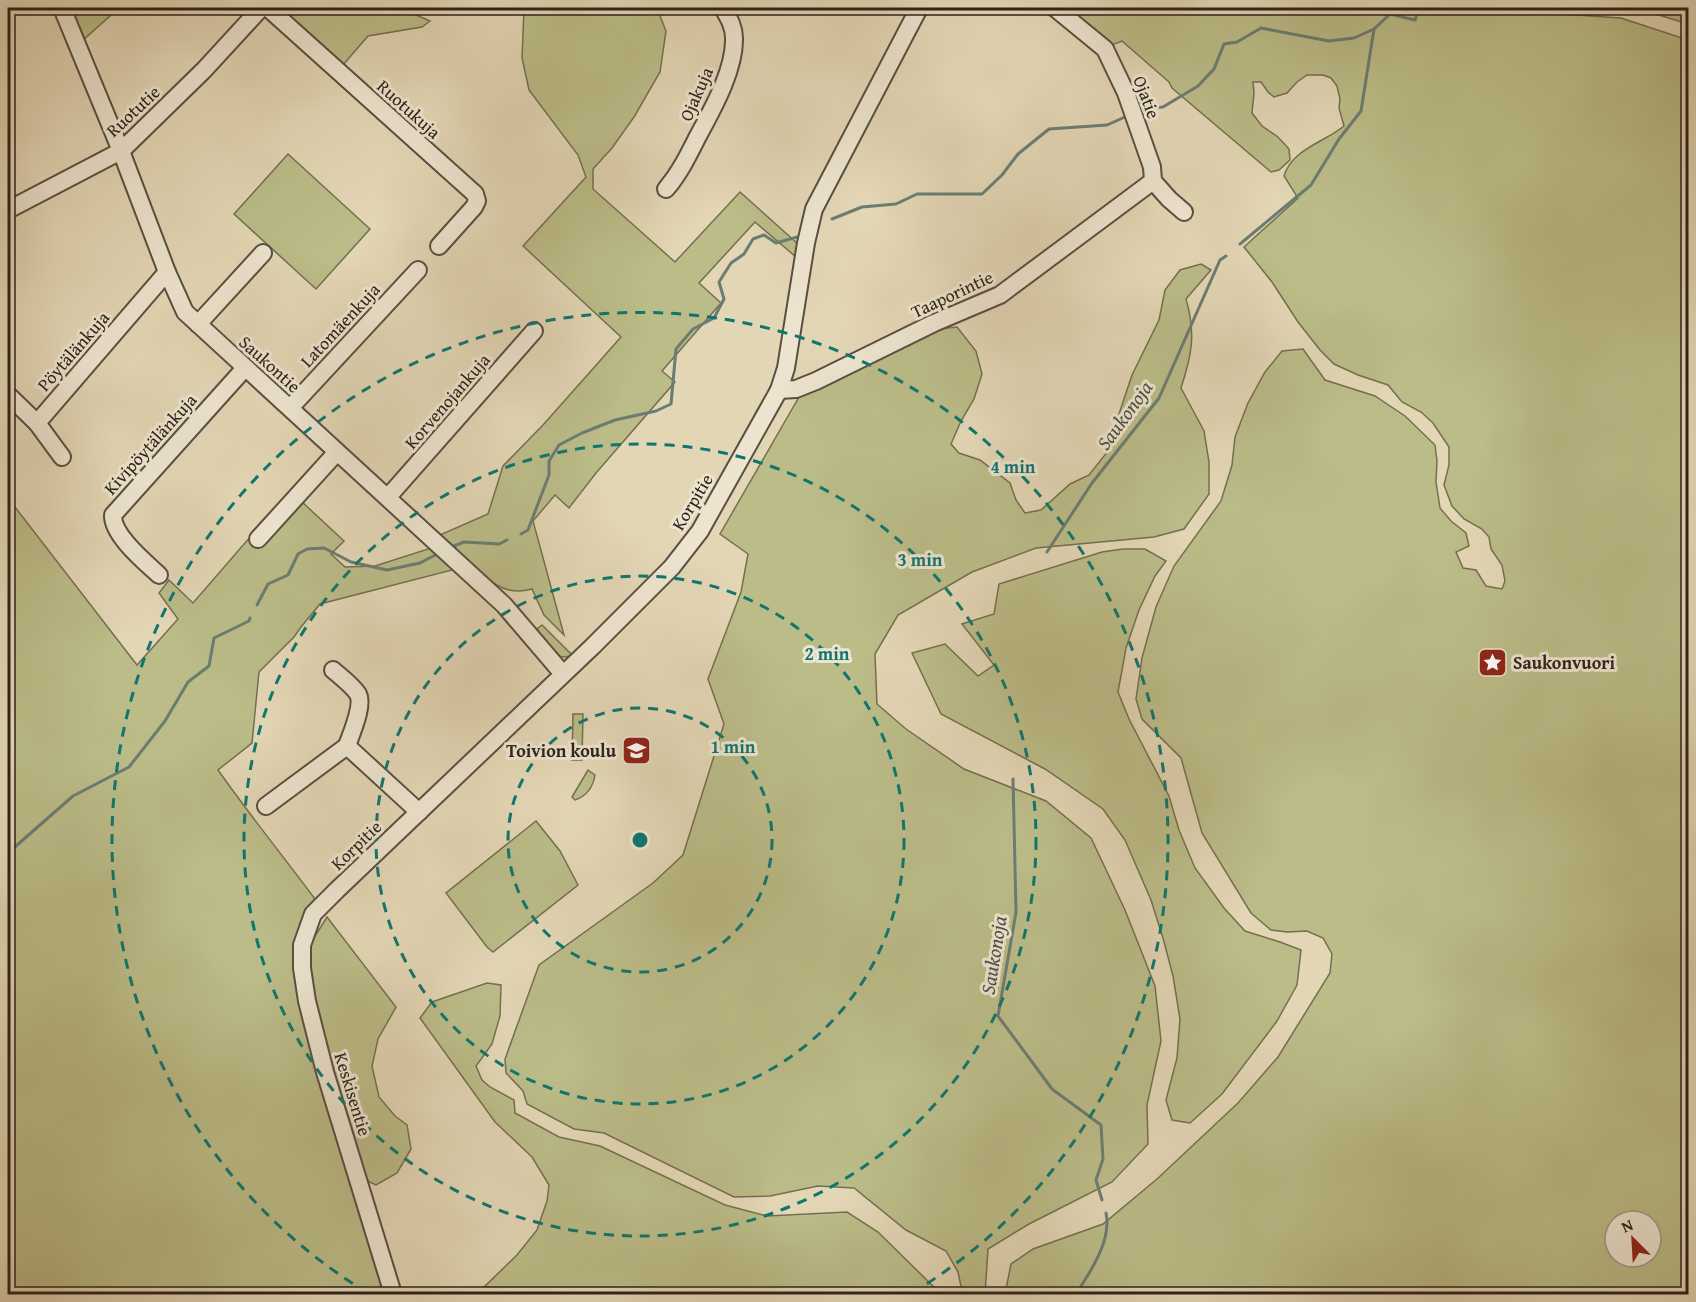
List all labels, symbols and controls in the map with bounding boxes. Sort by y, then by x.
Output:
street label: Ojakuja [672,62,720,125]
street label: Ojatie [1126,72,1168,122]
street label: Ruotukuja [371,73,447,145]
street label: Ruotutie [100,79,166,143]
street label: Taaporintie [907,263,997,325]
street label: Latomäenkuja [294,276,387,373]
street label: Pöytälänkuja [30,305,116,397]
street label: Saukontie [233,329,307,399]
street label: Korvenojankuja [398,347,497,455]
water label: Saukonoja [1089,374,1159,456]
street label: Kivipöytälänkuja [97,387,203,501]
text: 4 min [991,453,1036,480]
street label: Korpitie [664,469,720,535]
text: 3 min [898,546,943,573]
text: 2 min [805,640,850,667]
place icon: Saukonvuori [1476,646,1508,678]
place label: Saukonvuori [1513,649,1615,676]
text: 1 min [711,733,756,760]
school or university icon: Toivion koulu [621,734,653,766]
place label: Toivion koulu [506,737,617,764]
street label: Korpitie [324,814,388,876]
centre of rings [630,830,650,850]
water label: Saukonoja [972,913,1014,996]
street label: Keskisentie [328,1049,378,1139]
north arrow [1603,1209,1663,1269]
text: N [1617,1212,1637,1238]

